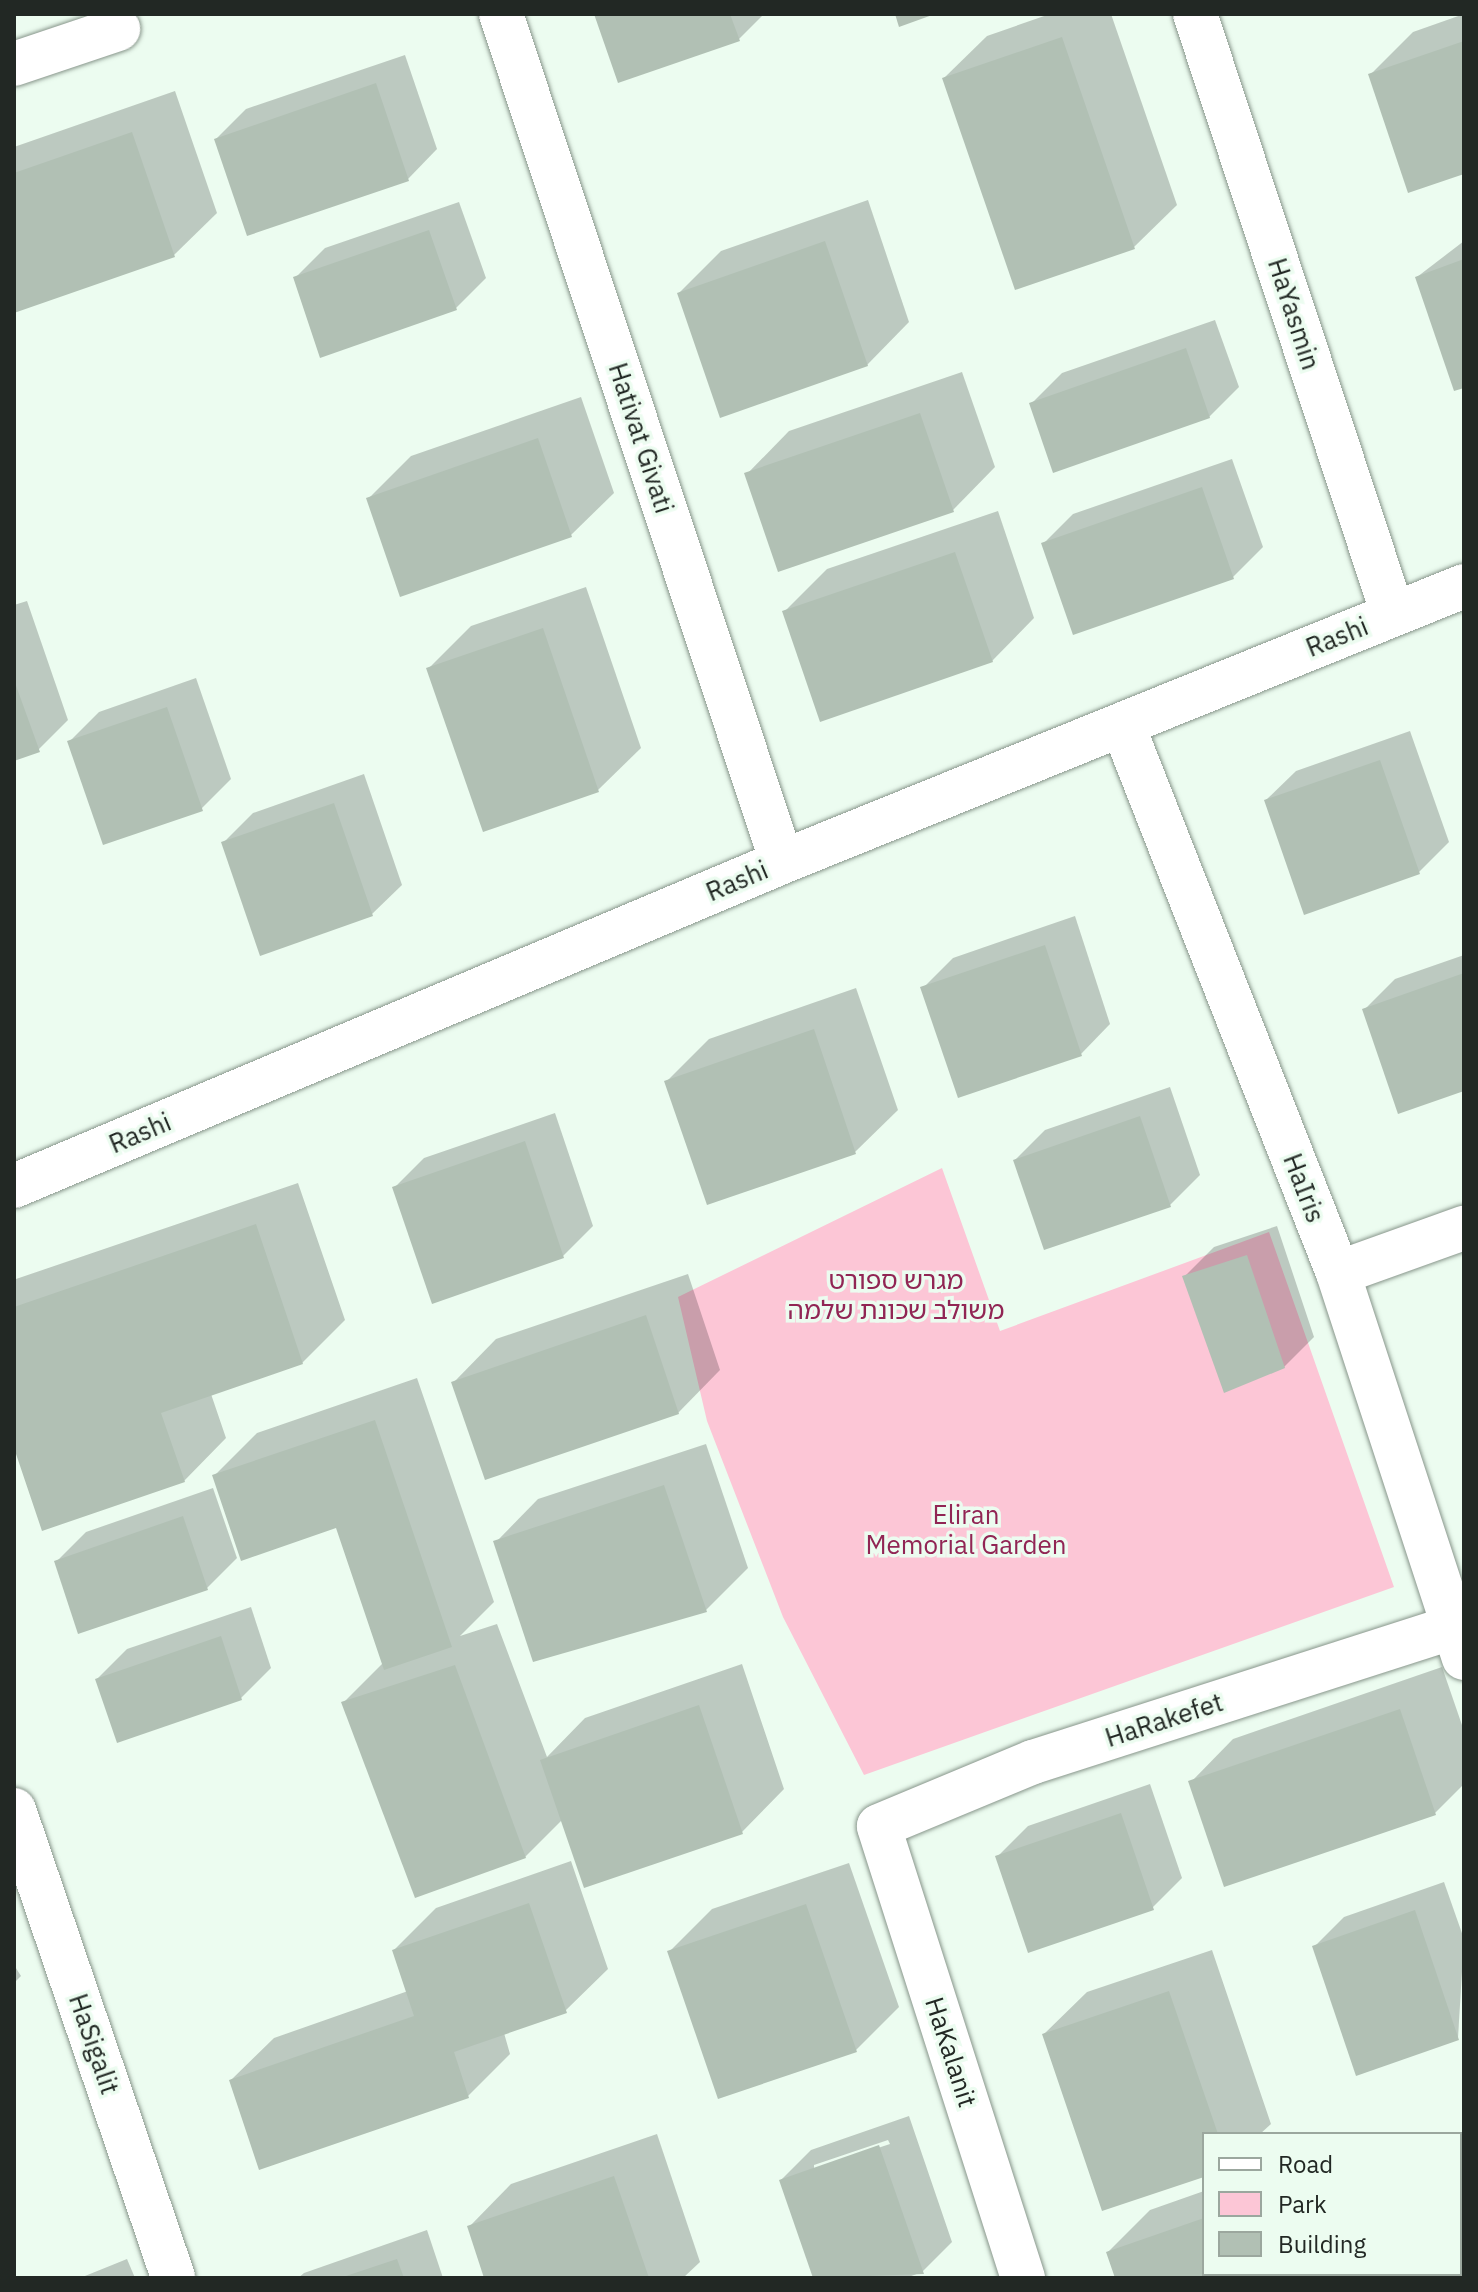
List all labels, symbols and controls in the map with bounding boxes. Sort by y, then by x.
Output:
street label: HaYasmin [1261,254,1327,374]
street label: Hativat Givati [602,359,680,517]
street label: Rashi [1301,611,1373,663]
street label: Rashi [701,854,773,908]
street label: Rashi [104,1106,176,1160]
street label: HaIris [1277,1149,1331,1227]
park label: מגרש ספורט משולב שכונת שלמה [788,1264,1004,1326]
park label: Eliran Memorial Garden [865,1499,1067,1560]
street label: HaRakefet [1101,1686,1227,1754]
street label: HaSigalit [62,1990,126,2098]
street label: HaKalanit [919,1993,983,2111]
legend [1202,2132,1462,2276]
text: Road [1278,2148,1333,2180]
text: Park [1278,2188,1327,2220]
text: Building [1278,2228,1366,2260]

